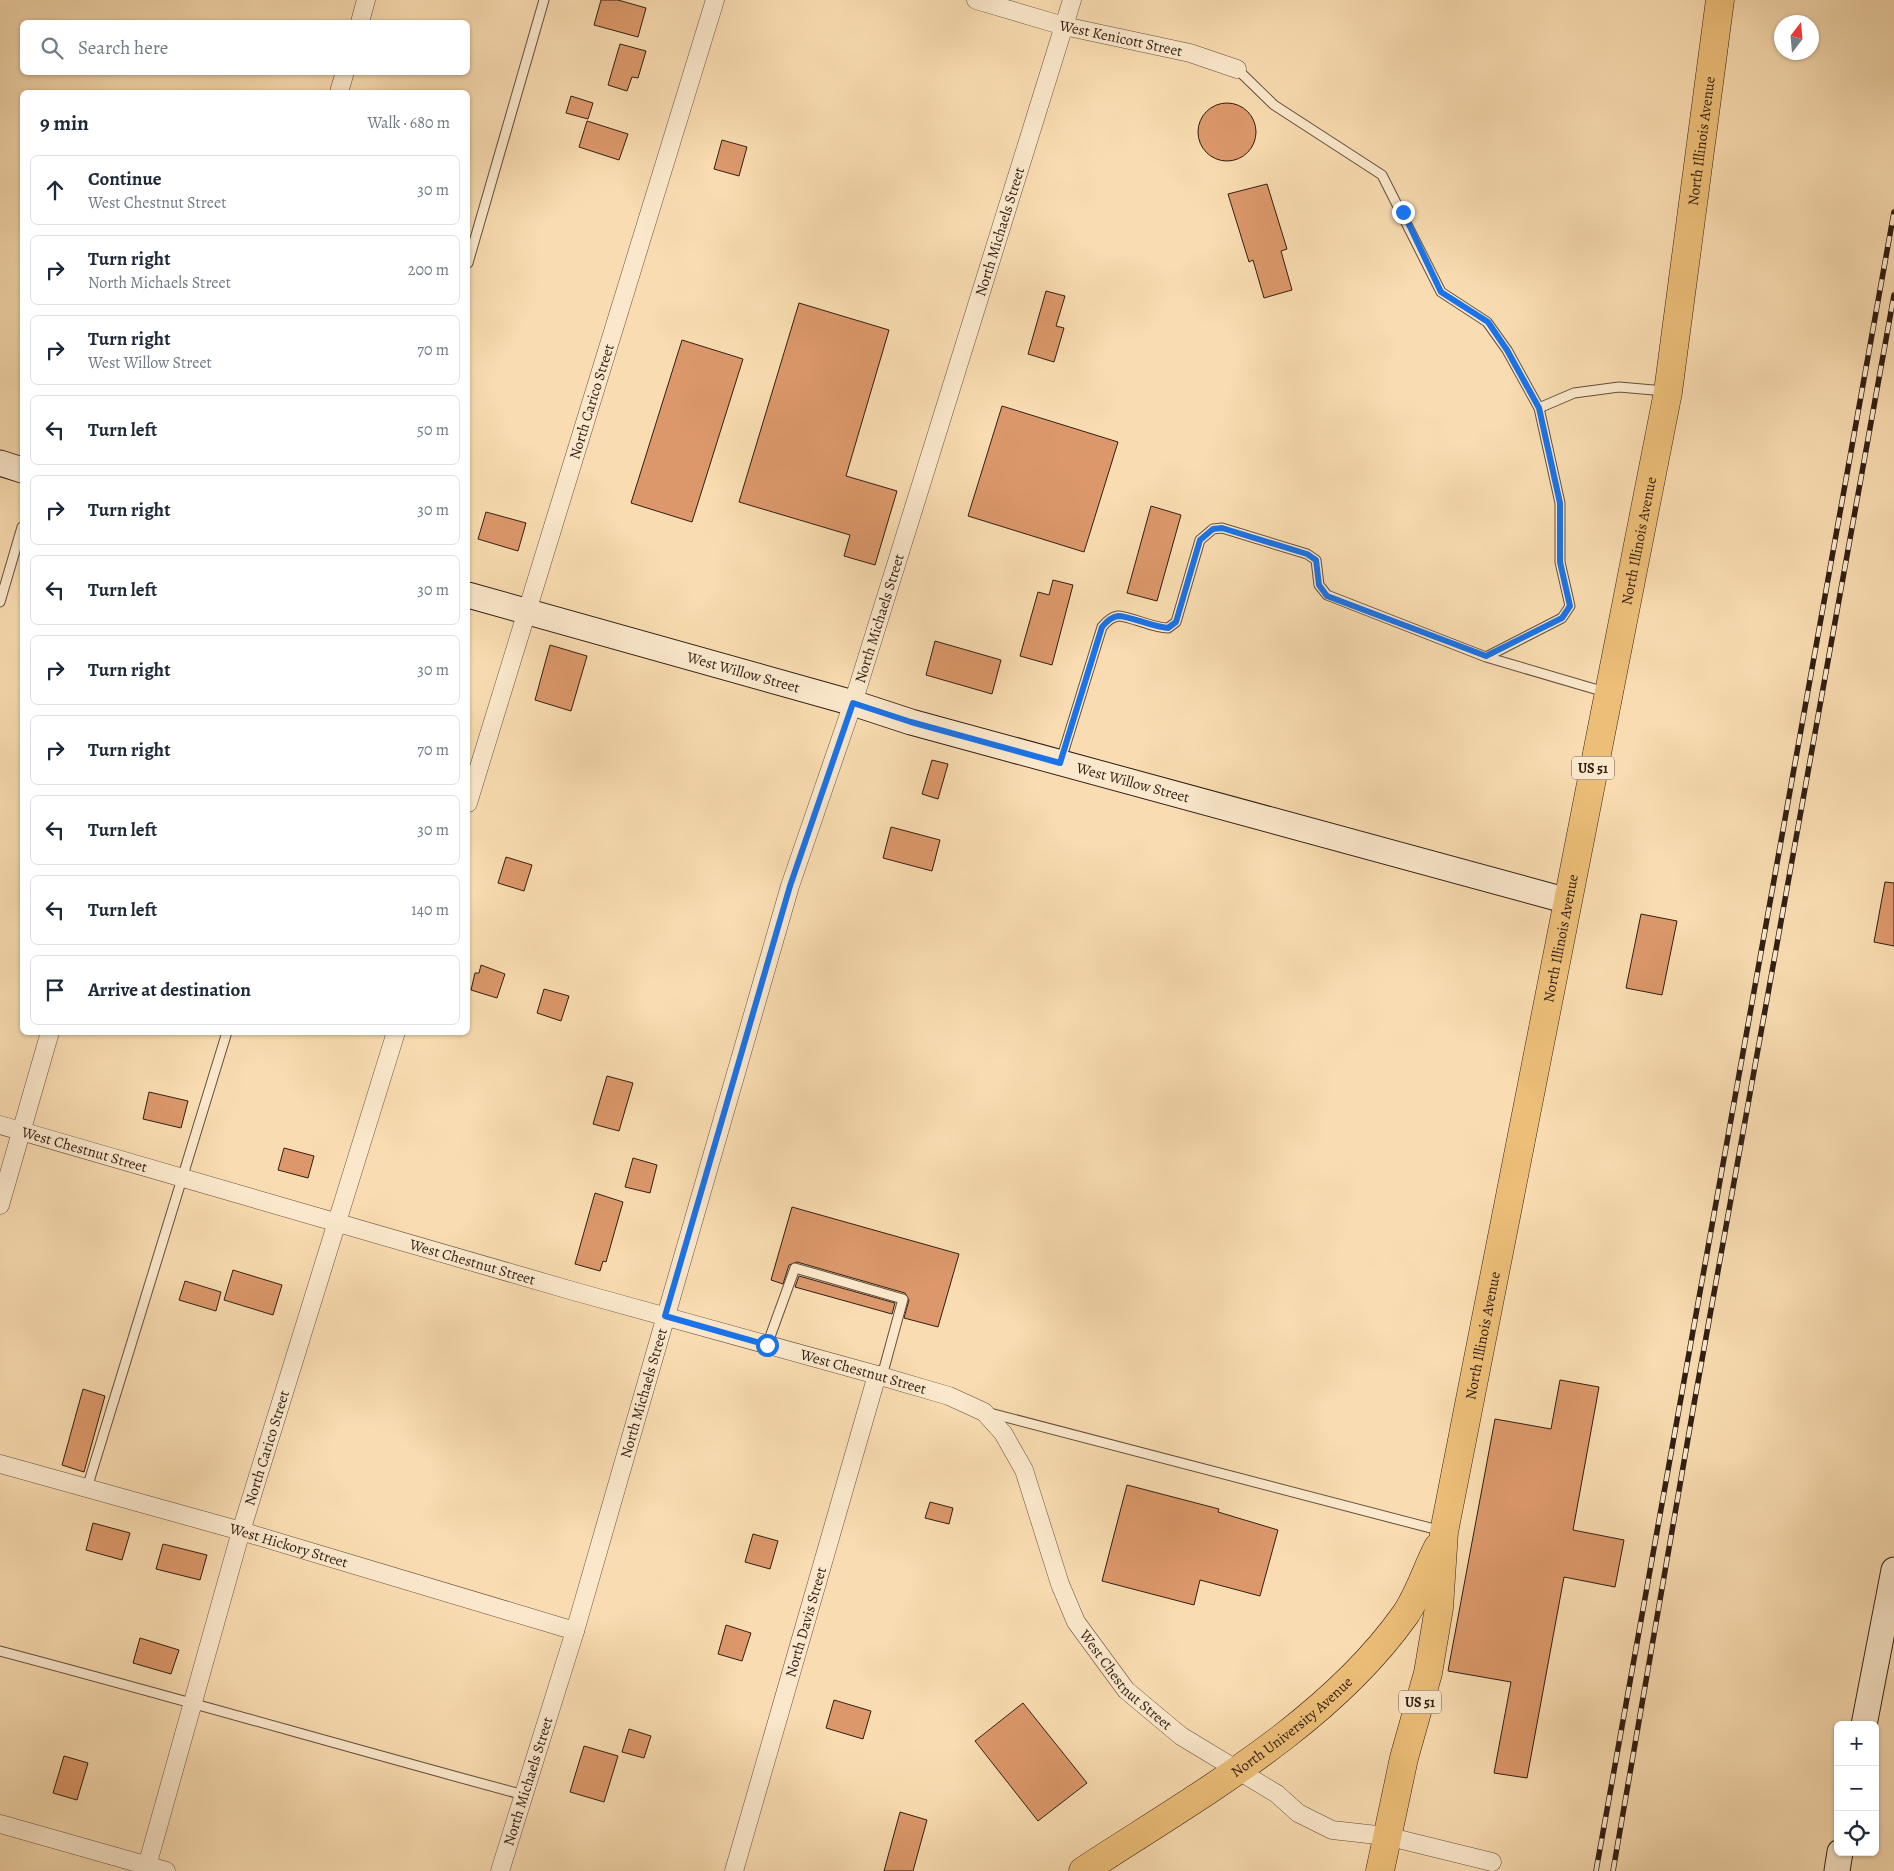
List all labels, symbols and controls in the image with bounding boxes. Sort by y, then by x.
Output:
street label: West Kenicott Street [1057,15,1184,61]
north arrow [1774,15,1819,60]
search box [20,20,470,75]
icon: search [38,34,66,62]
text: Search here [78,35,168,61]
street label: North Illinois Avenue [1683,75,1720,207]
text: 9 min [40,109,89,137]
text: Walk · 680 m [367,112,450,134]
street label: North Michaels Street [970,165,1029,299]
text: Continue [88,166,162,192]
icon: ahead [41,176,69,204]
text: 30 m [417,179,449,201]
text: West Chestnut Street [88,192,226,214]
route end [1392,201,1415,224]
text: Turn right [88,246,170,272]
icon: right [41,256,69,284]
text: 200 m [408,259,449,281]
text: North Michaels Street [88,272,231,294]
text: Turn right [88,326,170,352]
icon: right [41,336,69,364]
text: 70 m [417,339,449,361]
street label: North Carico Street [564,341,619,462]
text: West Willow Street [88,352,212,374]
icon: left [41,416,69,444]
text: Turn left [88,417,157,443]
text: 50 m [417,419,449,441]
street label: North Illinois Avenue [1616,475,1661,607]
icon: right [41,496,69,524]
text: Turn right [88,497,170,523]
text: 30 m [417,499,449,521]
street label: North Michaels Street [850,551,909,685]
icon: left [41,576,69,604]
text: Turn left [88,577,157,603]
text: 30 m [417,579,449,601]
street label: West Willow Street [684,647,802,698]
icon: right [41,656,69,684]
text: Turn right [88,657,170,683]
text: 30 m [417,659,449,681]
icon: right [41,736,69,764]
text: Turn right [88,737,170,763]
text: 70 m [417,739,449,761]
road number: US 51 [1572,756,1614,780]
street label: West Willow Street [1073,757,1192,807]
icon: left [41,816,69,844]
text: Turn left [88,817,157,843]
text: 30 m [417,819,449,841]
street label: North Illinois Avenue [1538,872,1583,1004]
icon: left [41,896,69,924]
text: Turn left [88,897,157,923]
text: 140 m [411,899,449,921]
icon: arrive [41,976,69,1004]
text: Arrive at destination [88,977,251,1003]
street label: West Chestnut Street [18,1122,150,1177]
street label: West Chestnut Street [406,1234,538,1290]
street label: North Illinois Avenue [1460,1270,1505,1402]
street label: North Michaels Street [615,1326,672,1460]
route start [756,1334,779,1357]
street label: West Chestnut Street [797,1344,929,1399]
street label: North Carico Street [240,1388,294,1508]
street label: West Hickory Street [226,1518,350,1572]
street label: North Davis Street [780,1565,831,1680]
street label: West Chestnut Street [1074,1625,1177,1735]
street label: North University Avenue [1227,1672,1357,1782]
road number: US 51 [1399,1690,1441,1714]
street label: North Michaels Street [498,1714,558,1848]
map controls [1834,1721,1879,1856]
button: + [1834,1721,1879,1766]
button: − [1834,1766,1879,1811]
button: locate [1834,1811,1879,1856]

